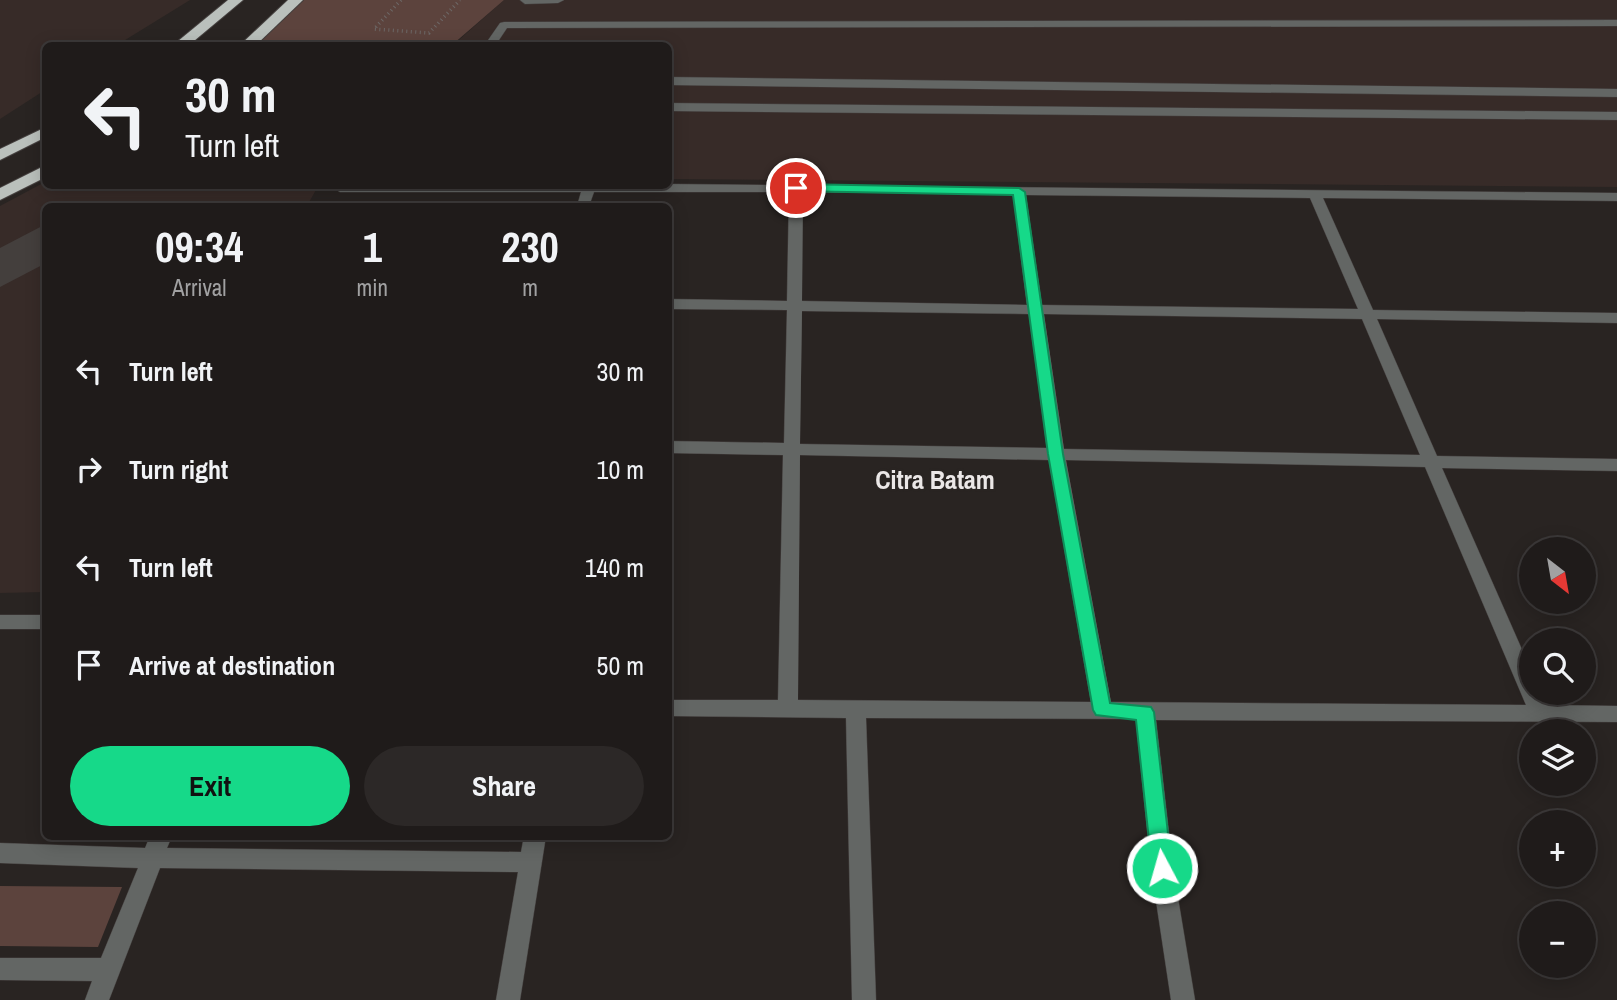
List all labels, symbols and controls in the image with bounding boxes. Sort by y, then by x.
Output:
text: 30 m [185,61,277,127]
icon: left [70,70,161,161]
text: Turn left [185,124,279,167]
pin [766,158,826,218]
icon: arrive [777,169,815,207]
text: 09:34 [155,219,243,275]
text: 1 [363,219,382,275]
text: 230 [501,219,559,275]
text: Arrival [172,272,227,303]
text: min [357,272,388,303]
text: m [522,272,538,303]
icon: left [70,352,108,390]
text: Turn left [129,354,213,389]
text: 30 m [597,354,644,389]
icon: right [70,450,108,488]
text: Turn right [129,452,228,487]
text: 10 m [597,452,644,487]
district label: Citra Batam [875,462,995,497]
north arrow [1519,537,1596,614]
map controls [1519,537,1596,978]
icon: left [70,548,108,586]
text: Turn left [129,550,213,585]
text: 140 m [585,550,644,585]
button: search [1519,628,1596,705]
icon: arrive [70,646,108,684]
text: Arrive at destination [129,648,335,683]
text: 50 m [597,648,644,683]
button: layers [1519,719,1596,796]
button: Exit [70,746,350,826]
button: Share [364,746,644,826]
button: + [1519,810,1596,887]
position arrow [1125,831,1199,905]
button: − [1519,901,1596,978]

